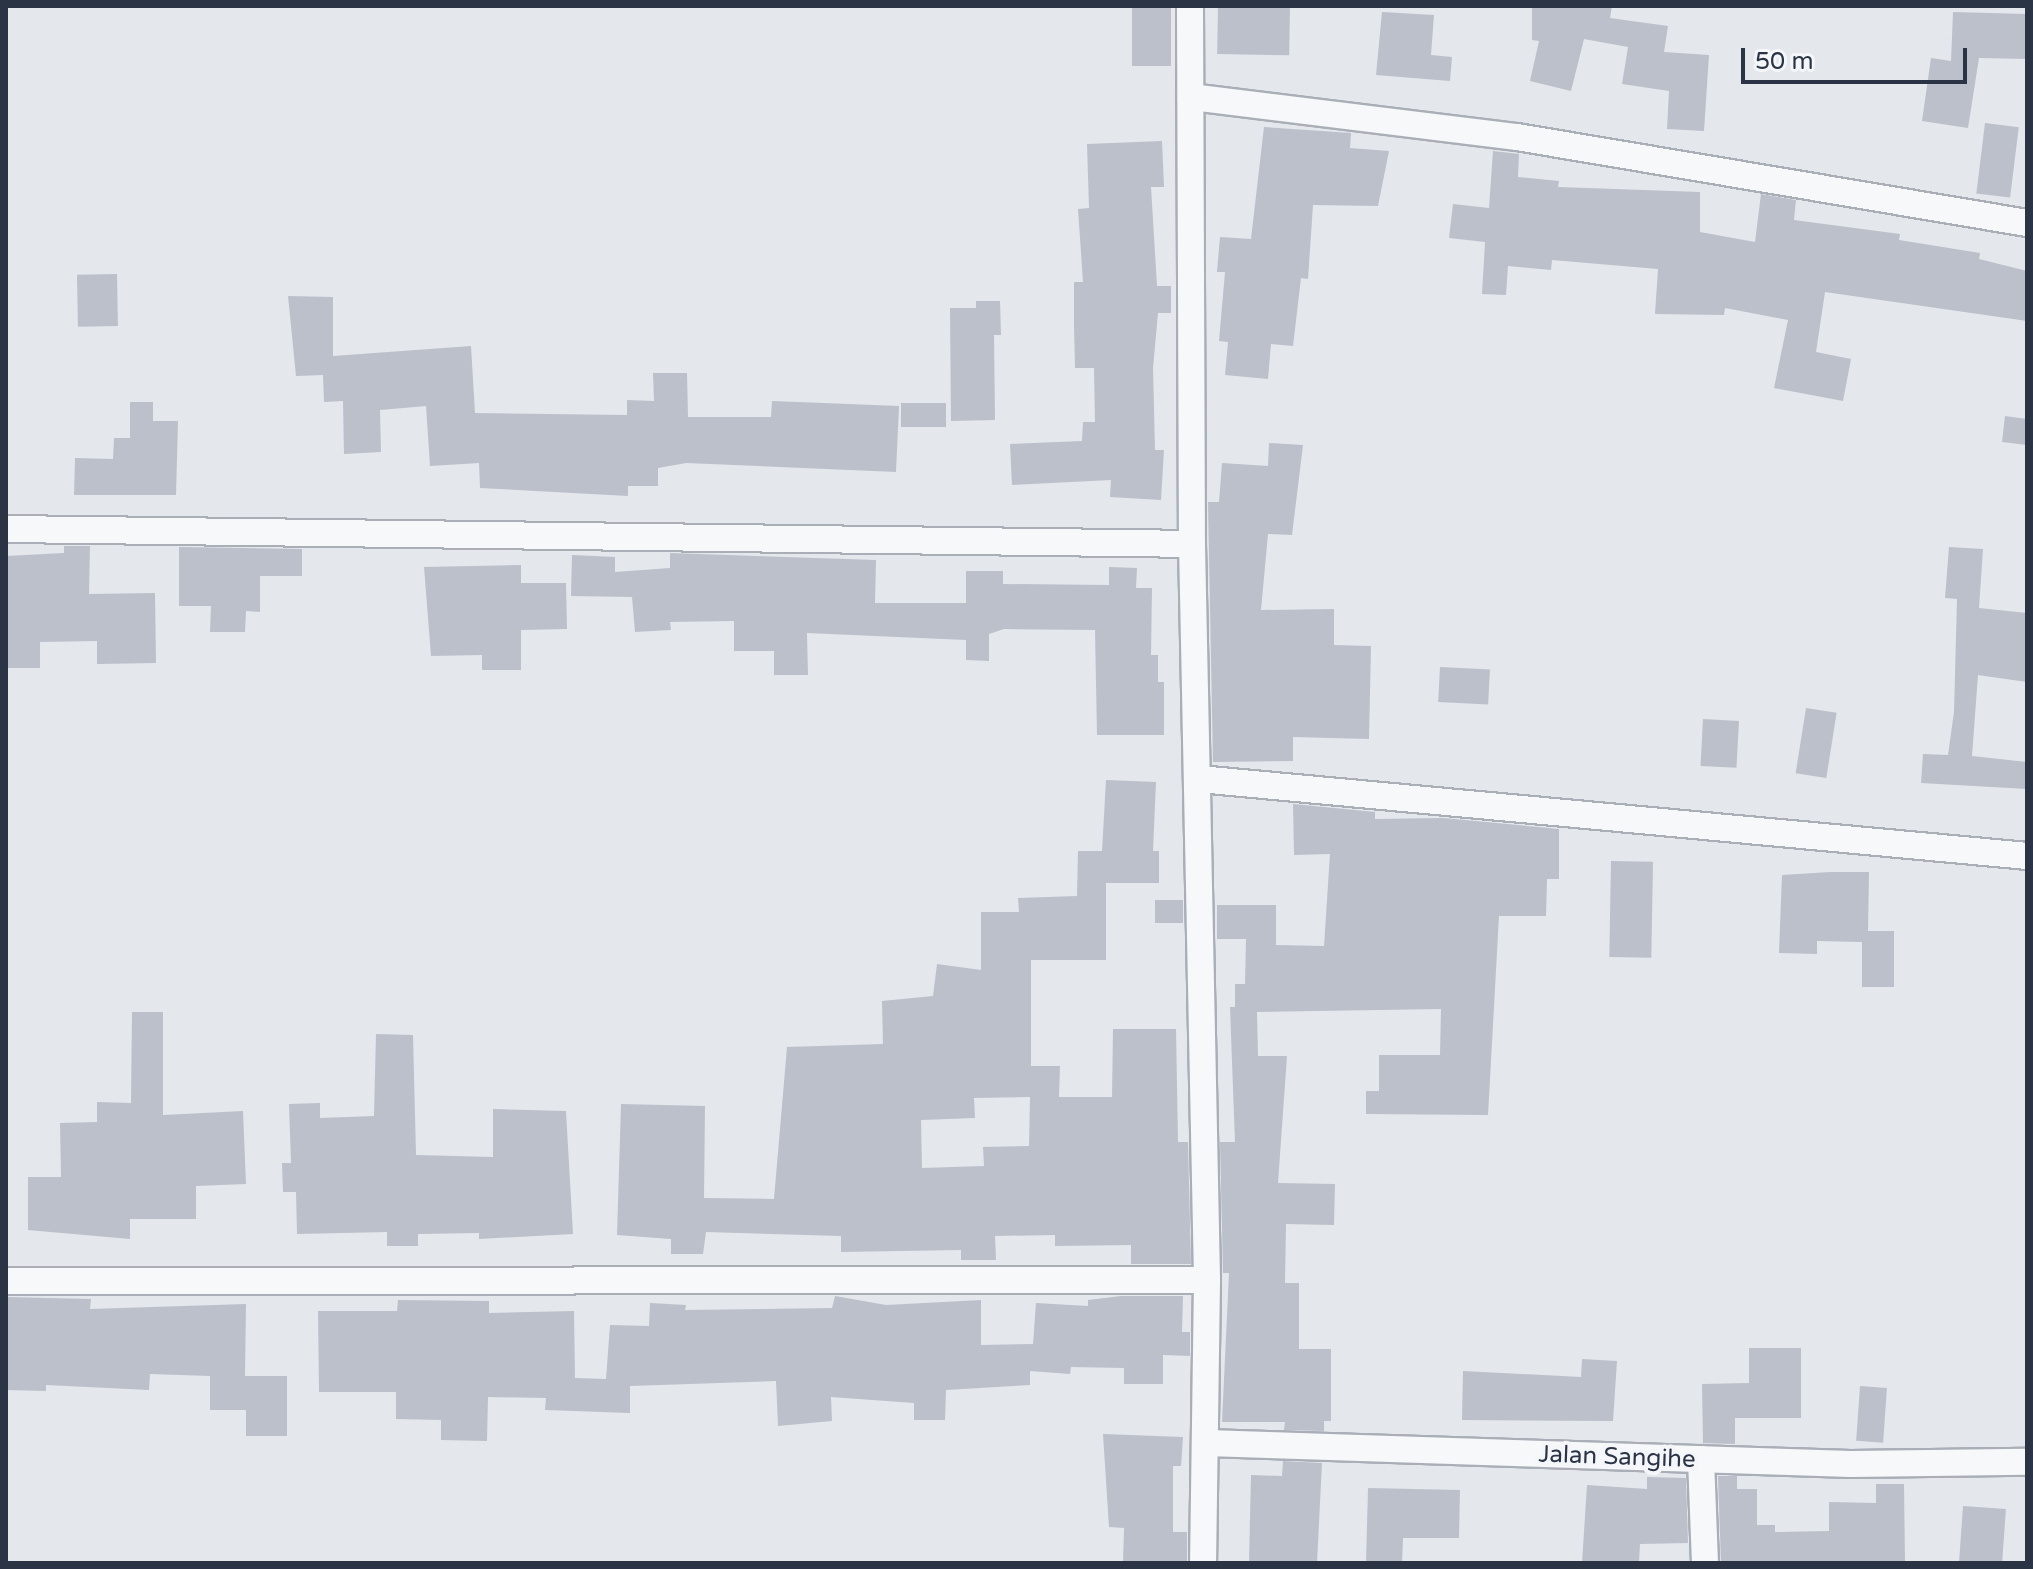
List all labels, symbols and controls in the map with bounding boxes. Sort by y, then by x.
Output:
scale bar [1745,32,1971,82]
text: 50 m [1755,47,1813,76]
street label: Jalan Sangihe [1538,1440,1696,1474]

